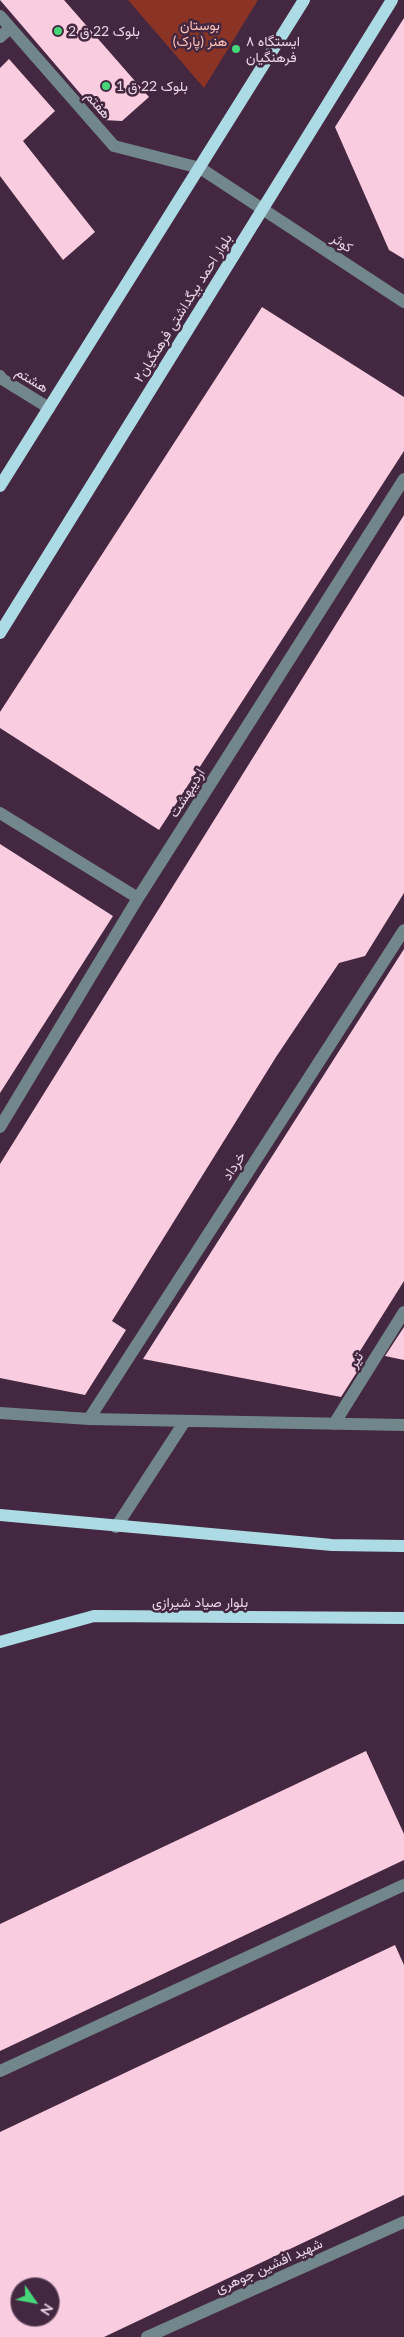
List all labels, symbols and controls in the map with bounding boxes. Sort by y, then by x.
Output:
park label: بوستان (پارک) هنر [173,17,227,49]
place label: بلوک 22 ق 2 [68,23,140,39]
marker: بلوک 22 ق 2 [52,25,64,37]
place label: ایستگاه ۸ فرهنگیان [246,33,300,65]
marker: ایستگاه ۸ فرهنگیان [230,43,242,55]
place label: بلوک 22 ق 1 [116,78,188,94]
marker: بلوک 22 ق 1 [100,80,112,92]
street label: هفتم [82,88,114,122]
street label: کوثر [328,230,356,256]
street label: بلوار احمد بیگداشتی فرهنگیان۲ [130,231,236,385]
street label: هشتم [13,363,51,397]
street label: اردیبهشت [165,765,209,821]
street label: خرداد [219,1149,249,1183]
street label: تیر [345,1349,367,1371]
street label: بلوار صیاد شیرازی [152,1594,248,1610]
street label: شهید افشین جوهری [213,2235,325,2297]
north arrow [10,2277,60,2327]
text: N [37,2301,57,2319]

